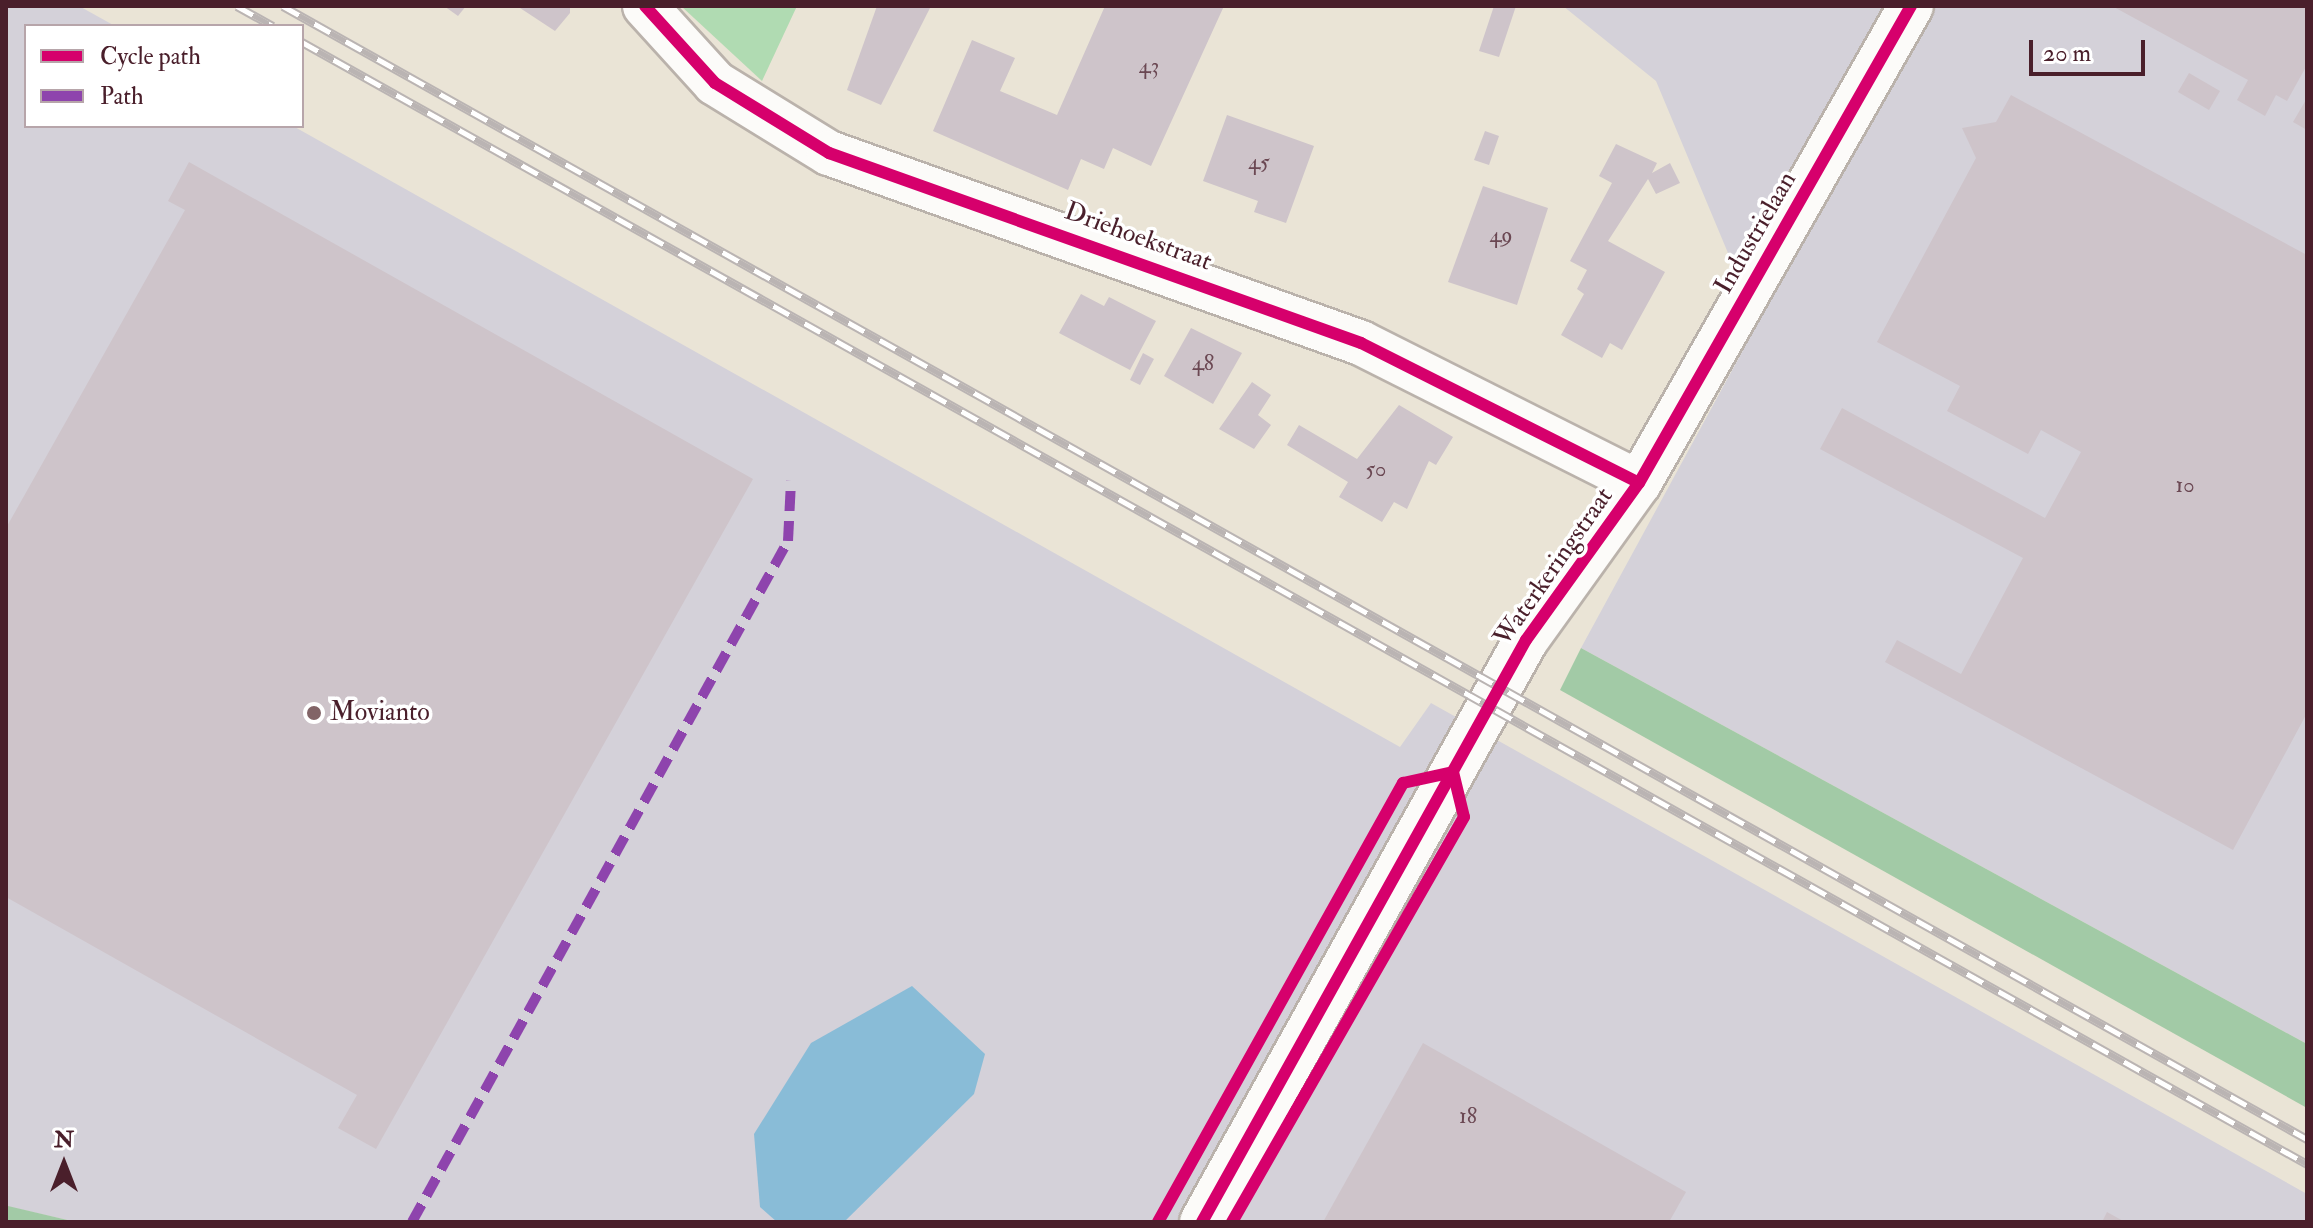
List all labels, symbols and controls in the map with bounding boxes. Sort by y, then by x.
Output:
legend [24,24,304,128]
scale bar [2033,24,2149,74]
text: 20 m [2043,38,2091,69]
text: Cycle path [100,41,201,72]
house number: 43 [1139,54,1159,80]
text: Path [100,81,144,112]
house number: 45 [1248,150,1270,176]
street label: Industrielaan [1708,166,1804,300]
street label: Driehoekstraat [1060,196,1216,278]
house number: 49 [1489,223,1513,249]
house number: 48 [1192,351,1214,377]
house number: 50 [1366,457,1386,483]
house number: 10 [2175,473,2195,499]
street label: Waterkeringstraat [1488,482,1620,652]
place label: Movianto [330,697,430,729]
marker: Movianto [305,704,323,722]
house number: 18 [1459,1104,1477,1130]
north arrow [24,1124,104,1204]
text: N [54,1126,74,1154]

